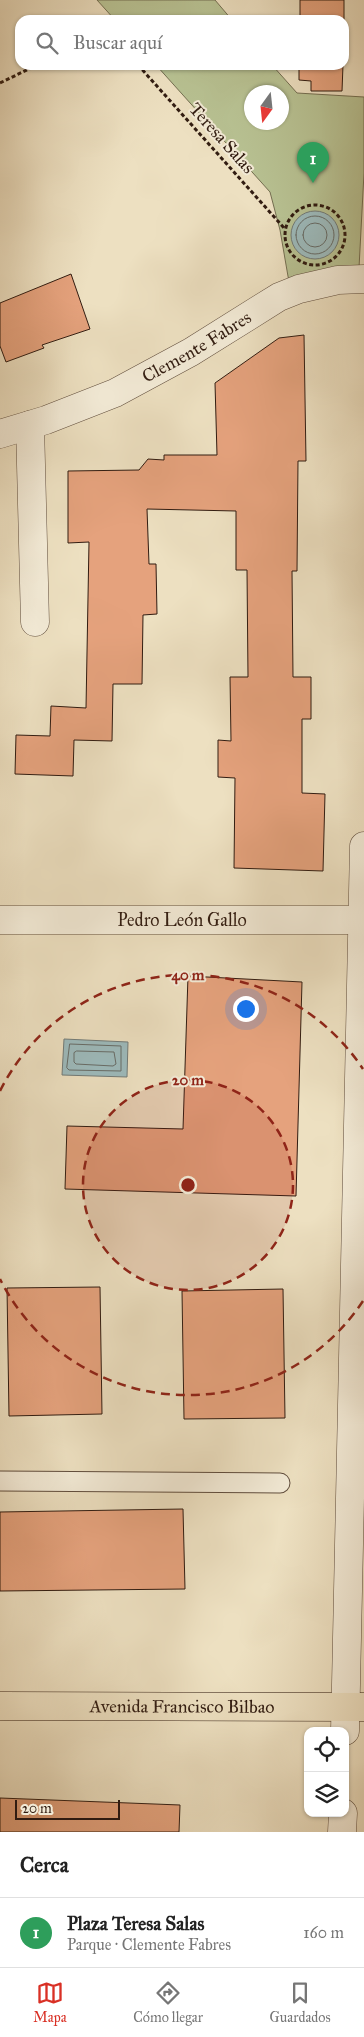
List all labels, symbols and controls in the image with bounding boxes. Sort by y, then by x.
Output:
search box [15,15,349,70]
icon: search [33,29,61,57]
text: Buscar aquí [73,31,162,54]
north arrow [244,85,289,130]
street label: Teresa Salas [185,98,259,178]
pin: 1 [297,142,329,183]
street label: Clemente Fabres [138,306,255,387]
street label: Pedro León Gallo [117,909,247,931]
text: 40 m [172,966,205,985]
your location [233,996,259,1022]
text: 20 m [172,1071,204,1089]
centre of rings [179,1176,197,1194]
street label: Avenida Francisco Bilbao [88,1695,275,1718]
map controls [304,1727,349,1817]
button: locate [304,1727,349,1772]
button: layers [304,1772,349,1817]
scale bar [15,1797,120,1820]
text: 20 m [22,1800,52,1817]
text: Cerca [20,1852,69,1878]
text: Plaza Teresa Salas [67,1912,204,1935]
text: 1 [33,1923,39,1942]
text: 160 m [303,1923,344,1942]
text: Parque · Clemente Fabres [67,1935,231,1954]
tab: Mapa [33,1979,67,2026]
tab: Cómo llegar [133,1979,203,2026]
tab: Guardados [270,1979,331,2026]

